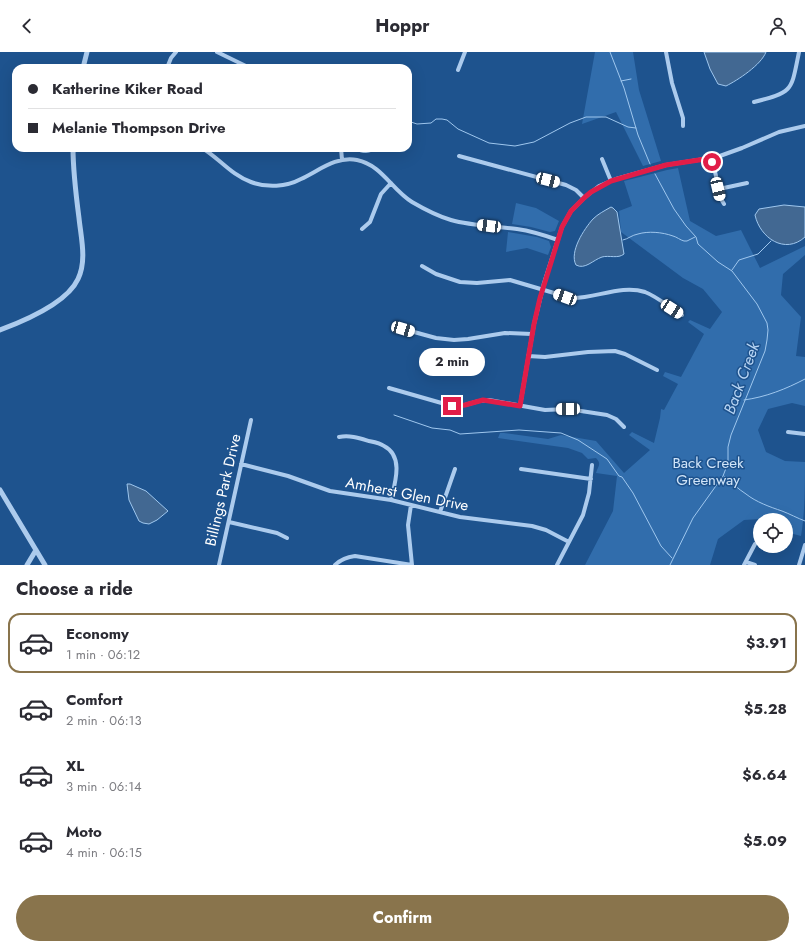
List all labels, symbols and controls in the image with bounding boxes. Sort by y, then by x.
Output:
text: Hoppr [375,13,430,39]
icon: back [16,15,38,37]
icon: person [767,15,789,37]
text: Katherine Kiker Road [52,78,203,100]
text: Melanie Thompson Drive [52,117,226,139]
route start [703,153,721,171]
car [535,171,561,189]
car [709,176,727,202]
car [476,219,502,233]
car [552,287,578,307]
car [659,297,685,321]
car [390,320,416,338]
water label: Back Creek [718,338,766,417]
callout: 2 min [419,348,485,376]
text: 2 min [435,352,469,371]
route end [443,397,461,415]
car [556,403,580,415]
street label: Billings Park Drive [199,431,247,548]
park label: Back Creek Greenway [672,452,744,491]
street label: Amherst Glen Drive [344,471,471,517]
map controls [753,513,793,553]
button: locate [753,513,793,553]
text: Choose a ride [16,576,133,602]
text: Economy [66,623,129,645]
icon: car [18,625,54,661]
text: $3.91 [746,632,787,654]
text: 1 min · 06:12 [66,645,140,664]
text: Comfort [66,689,123,711]
icon: car [18,691,54,727]
text: $5.28 [744,698,787,720]
text: 2 min · 06:13 [66,711,141,730]
text: XL [66,755,84,777]
icon: car [18,757,54,793]
text: $6.64 [742,764,787,786]
text: 3 min · 06:14 [66,777,142,796]
text: Moto [66,821,102,843]
icon: car [18,823,54,859]
text: $5.09 [743,830,787,852]
text: 4 min · 06:15 [66,843,142,862]
button: Confirm [16,895,789,941]

